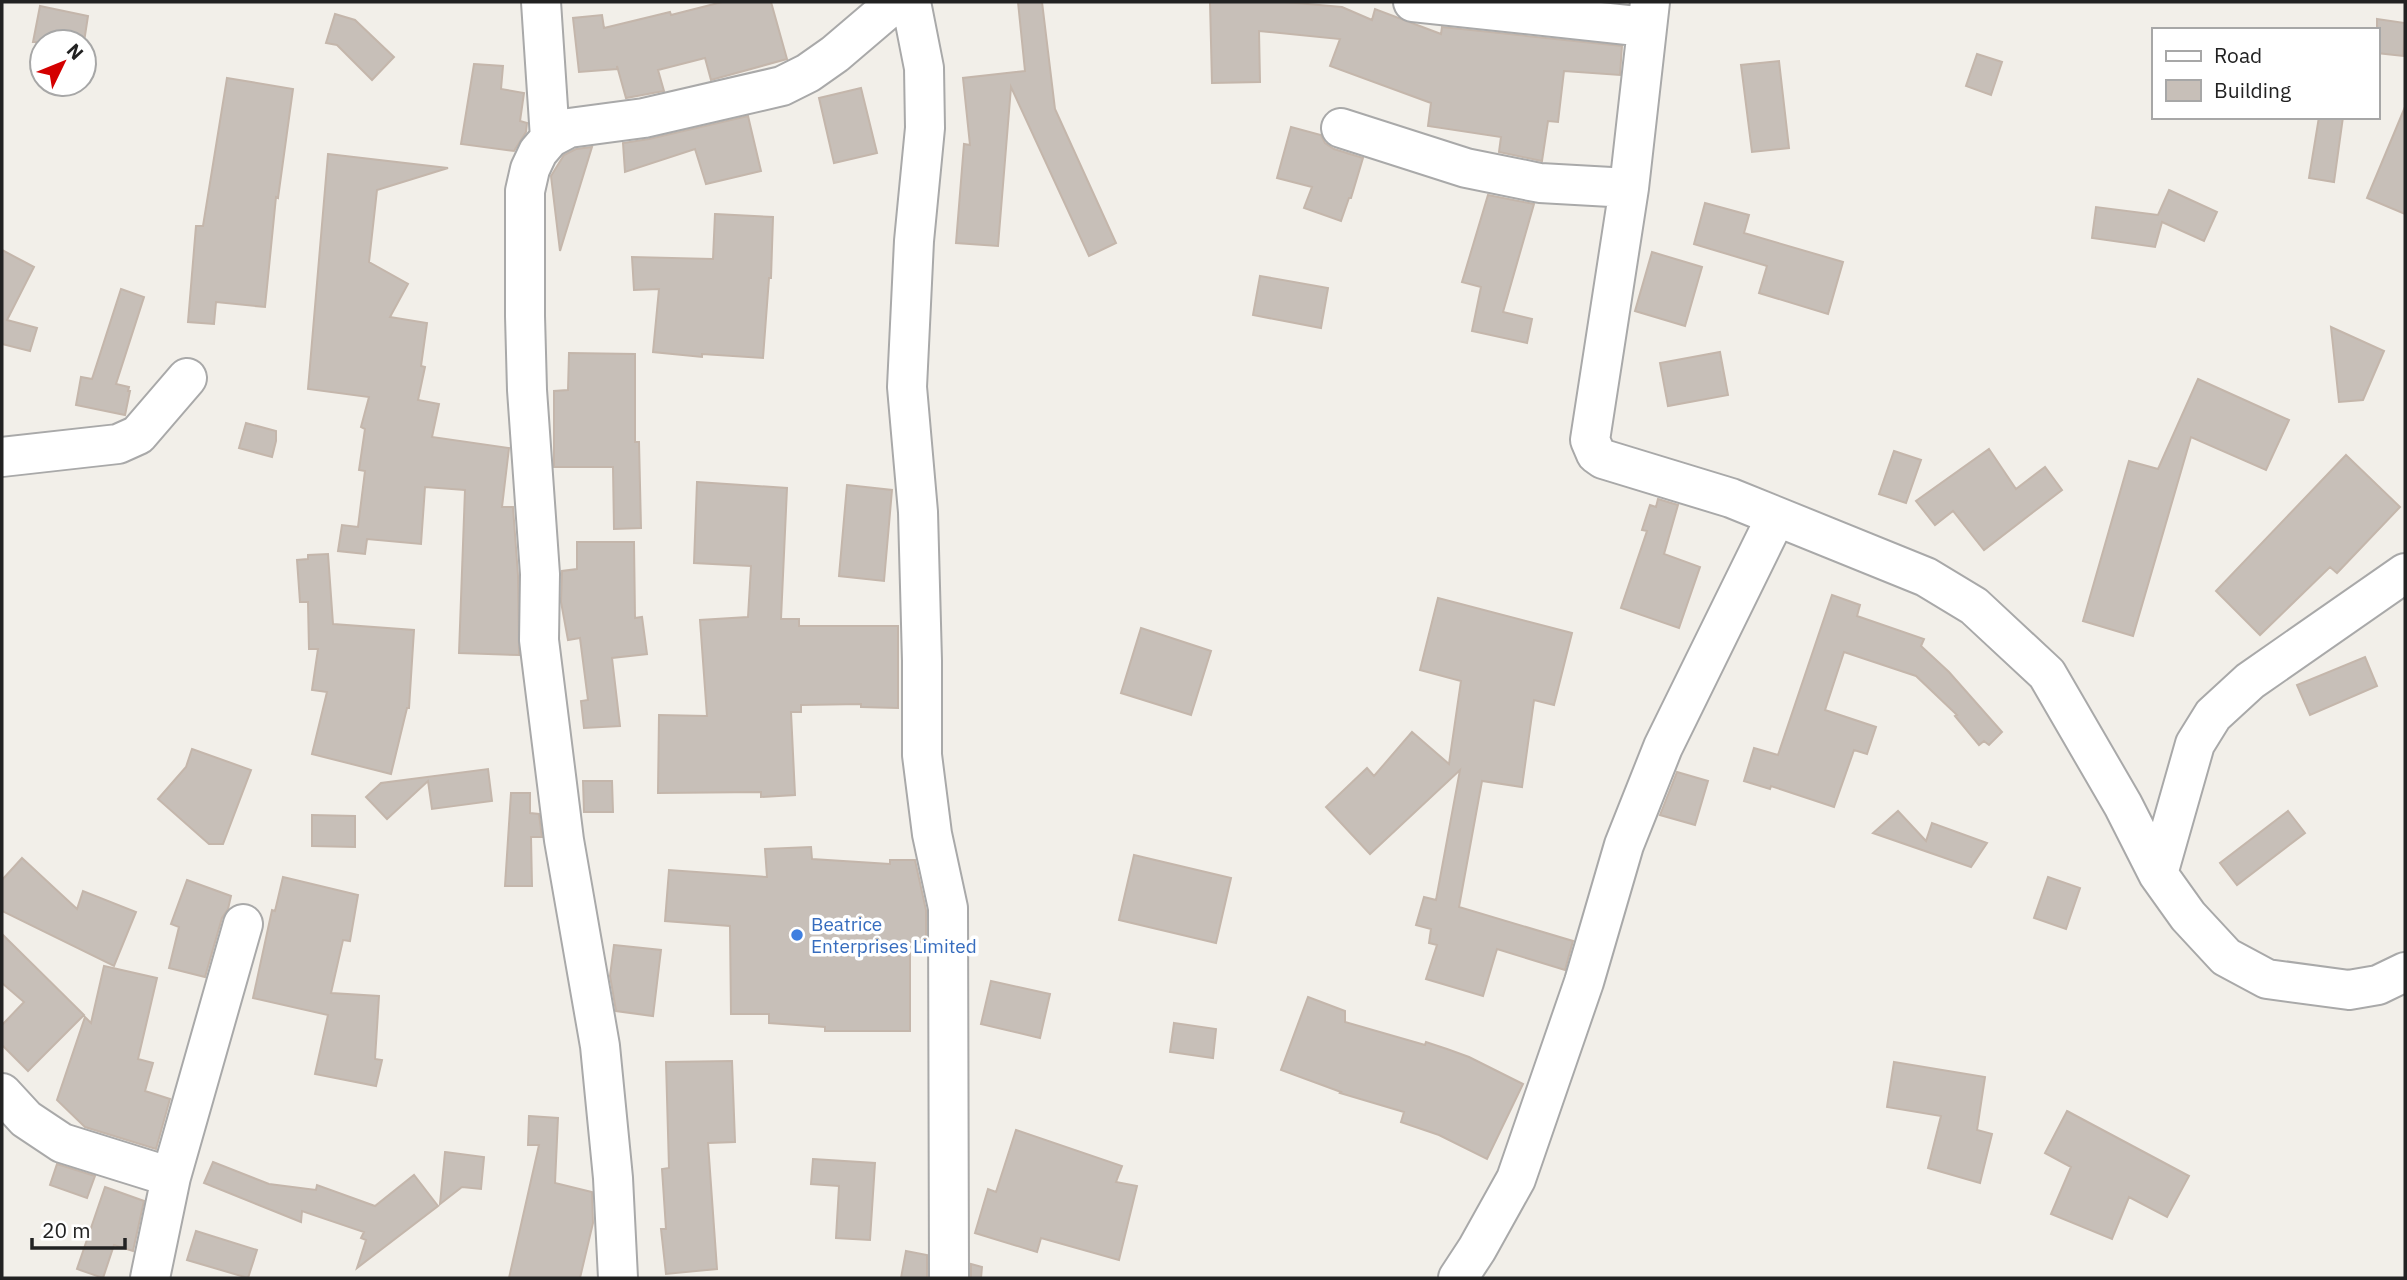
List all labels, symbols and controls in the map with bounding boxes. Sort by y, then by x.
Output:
north arrow [28,28,98,98]
legend [2152,28,2379,119]
text: N [62,38,89,65]
text: Road [2214,41,2262,69]
text: Building [2214,76,2291,104]
place label: Beatrice Enterprises Limited [811,912,977,958]
marker: Beatrice Enterprises Limited [789,927,805,943]
scale bar [32,1206,124,1250]
text: 20 m [42,1216,91,1244]

